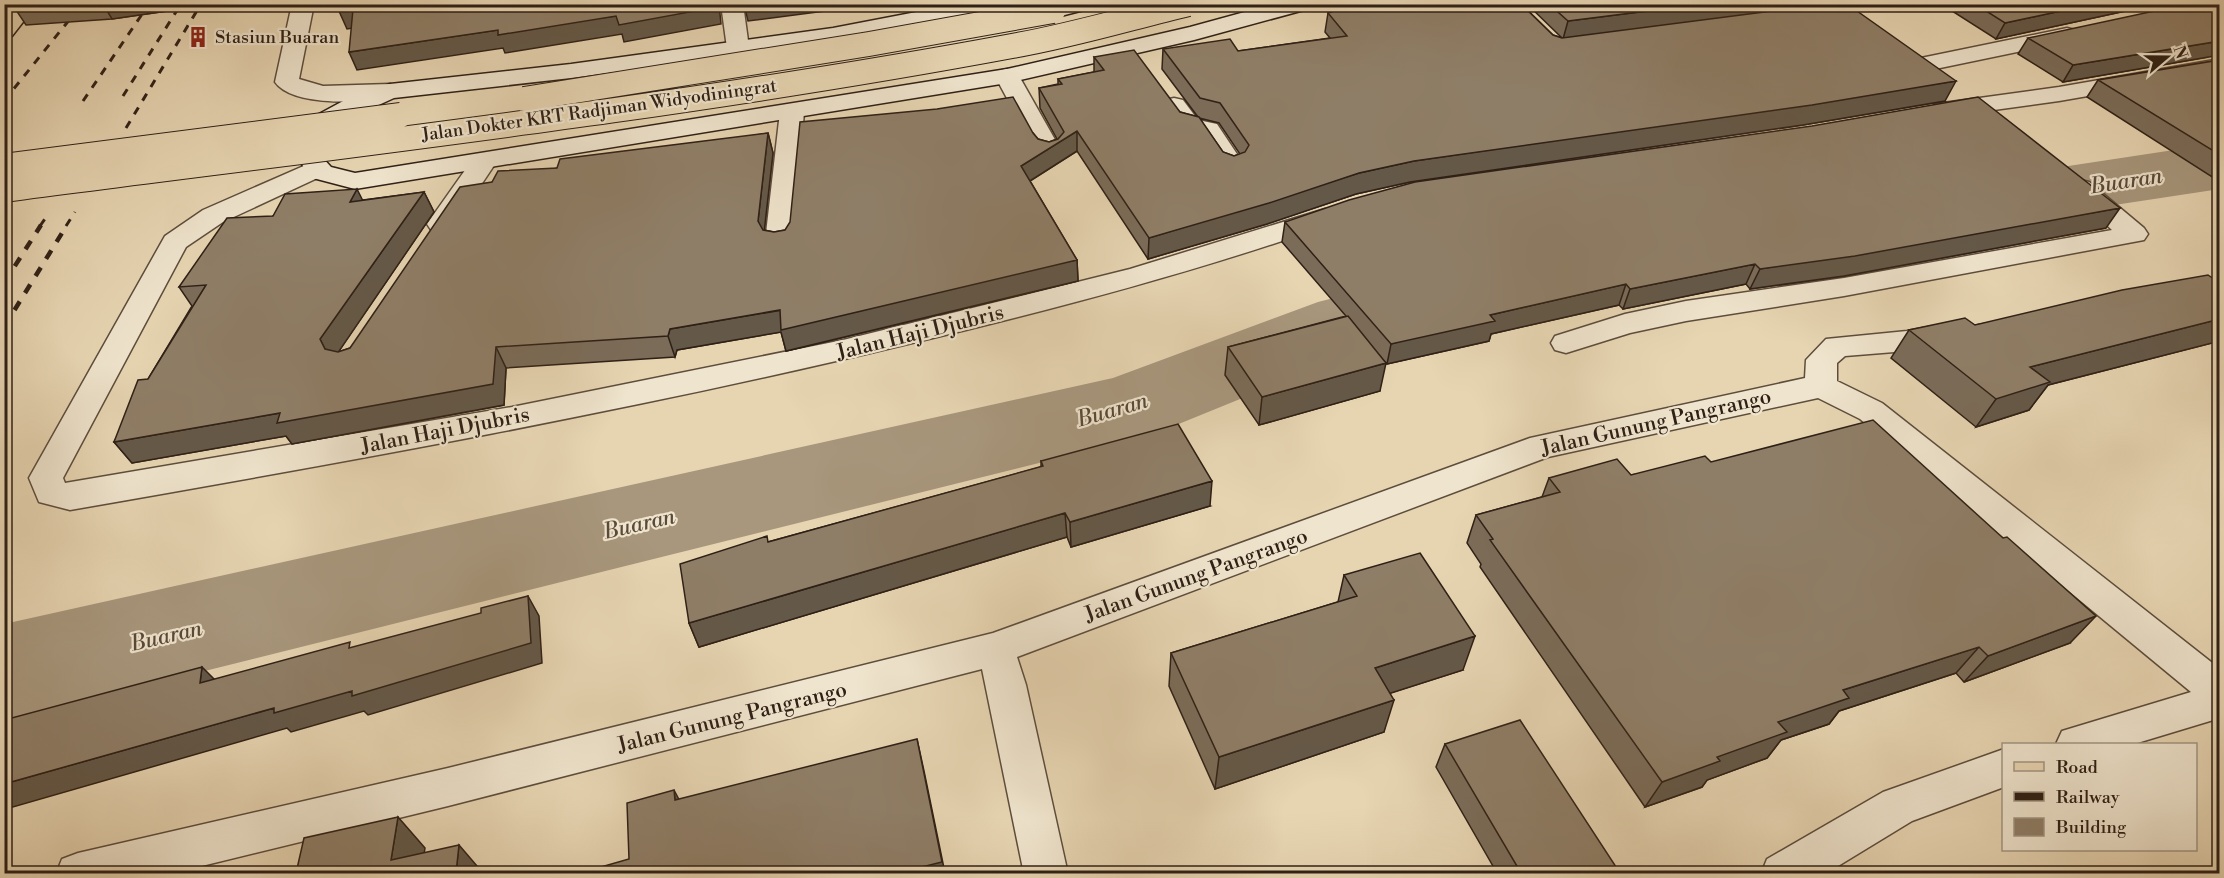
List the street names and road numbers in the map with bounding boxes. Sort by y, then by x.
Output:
street label: Jalan Dokter KRT Radjiman Widyodiningrat [419,74,779,147]
street label: Jalan Haji Djubris [833,300,1007,367]
street label: Jalan Gunung Pangrango [1538,384,1774,462]
street label: Jalan Haji Djubris [358,402,532,460]
street label: Jalan Gunung Pangrango [1080,523,1311,629]
street label: Jalan Gunung Pangrango [614,677,850,759]

